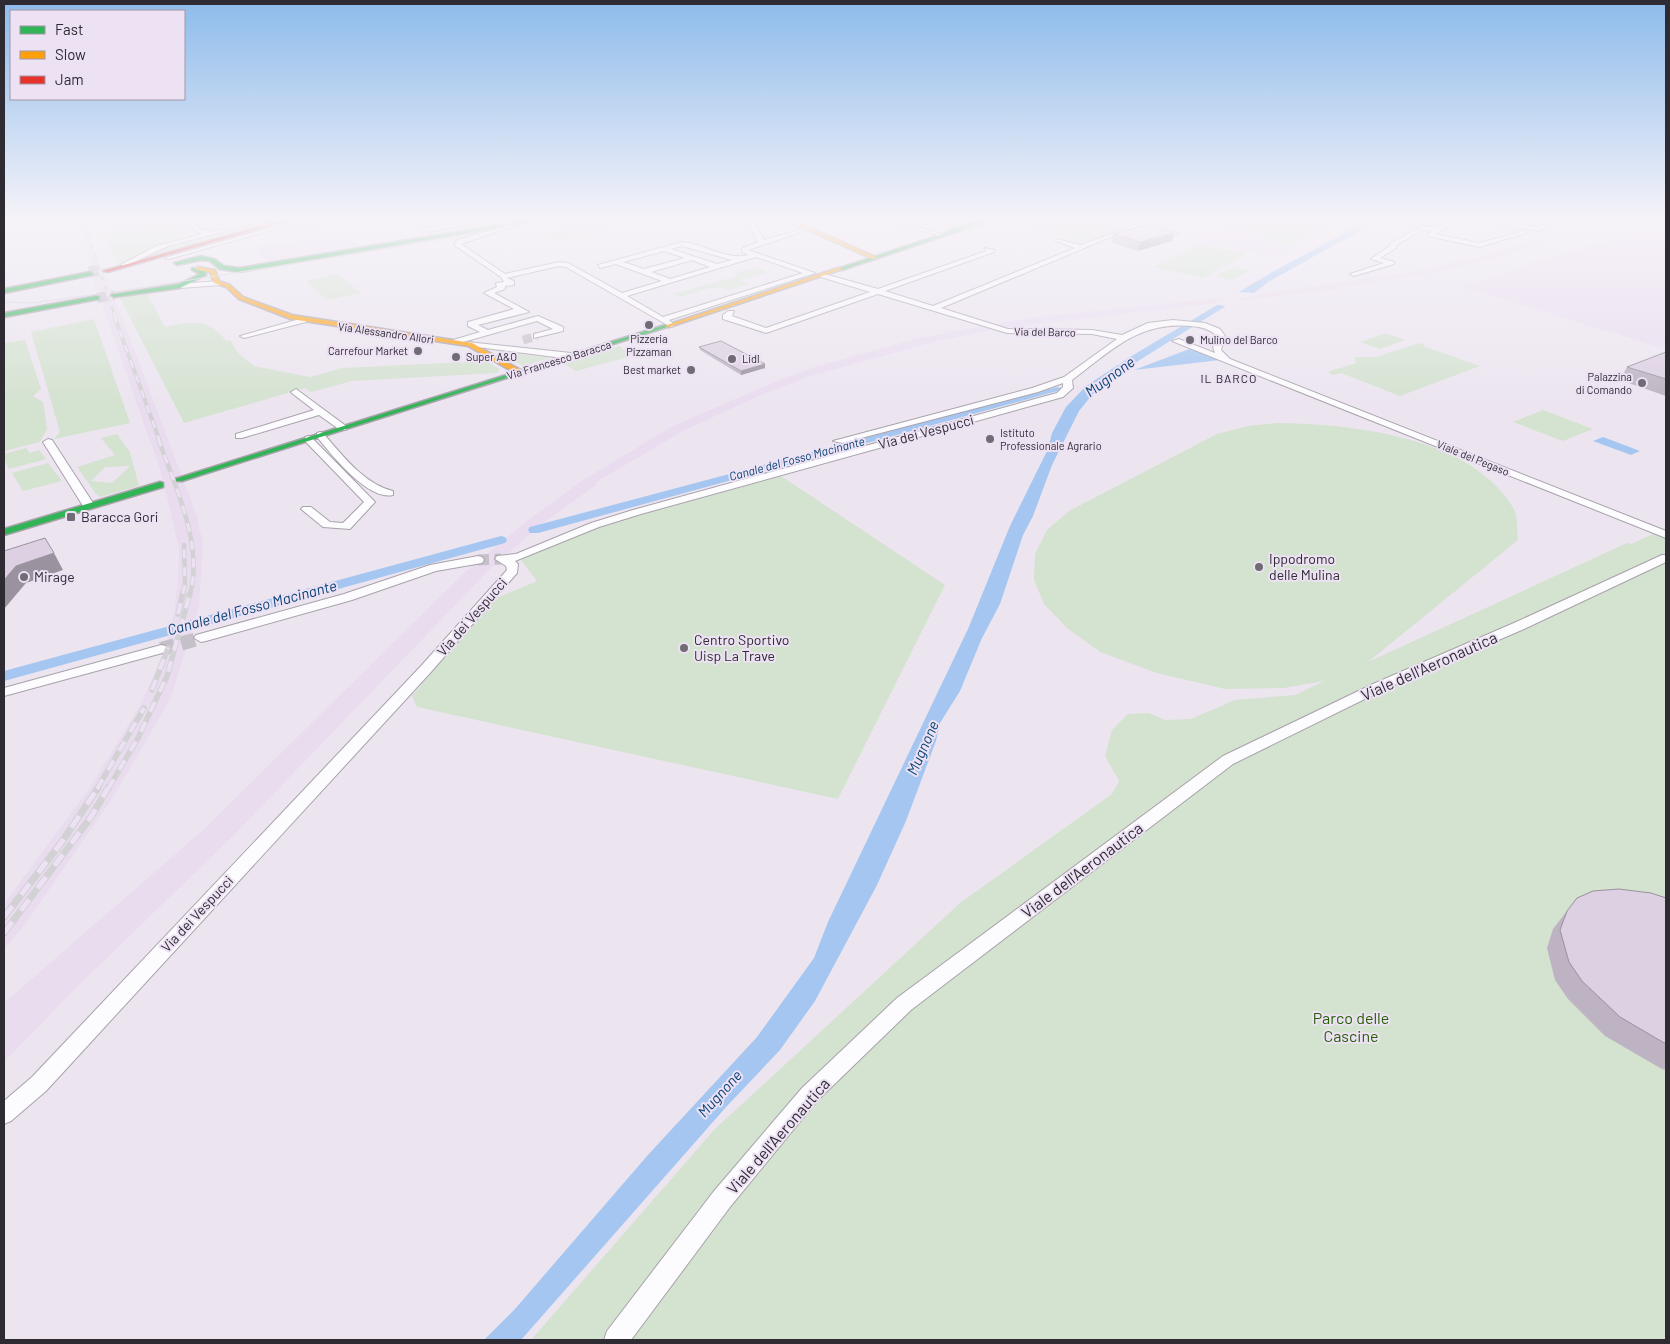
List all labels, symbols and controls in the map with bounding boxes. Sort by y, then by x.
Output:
legend [10,10,185,100]
text: Fast [55,20,83,38]
text: Slow [55,45,86,63]
text: Jam [55,70,84,88]
street label: Via Alessandro Allori [337,319,435,346]
marker: Pizzeria Pizzaman [643,319,655,331]
street label: Via del Barco [1014,324,1076,339]
place label: Pizzeria Pizzaman [626,332,672,358]
place label: Mulino del Barco [1200,333,1278,346]
marker: Mulino del Barco [1184,334,1196,346]
street label: Via Francesco Baracca [505,337,613,382]
place label: Carrefour Market [328,344,408,357]
marker: Carrefour Market [412,345,424,357]
place label: Super A&O [466,350,517,363]
marker: Super A&O [450,351,462,363]
place label: Lidl [742,352,760,365]
water label: Mugnone [1081,352,1138,400]
marker: Lidl [726,353,738,365]
place label: Best market [623,363,681,376]
marker: Best market [685,364,697,376]
place label: Palazzina di Comando [1576,370,1632,396]
district label: IL BARCO [1201,371,1257,385]
marker: Palazzina di Comando [1636,377,1648,389]
street label: Via dei Vespucci [876,411,975,452]
place label: Istituto Professionale Agrario [1000,426,1102,452]
water label: Canale del Fosso Macinante [727,433,866,483]
marker: Istituto Professionale Agrario [984,433,996,445]
street label: Viale del Pegaso [1435,437,1511,478]
place label: Baracca Gori [81,508,158,525]
marker: Baracca Gori [65,511,77,523]
place label: Ippodromo delle Mulina [1269,550,1340,583]
marker: Ippodromo delle Mulina [1253,561,1265,573]
place label: Mirage [34,568,75,585]
marker: Mirage [18,571,30,583]
street label: Via dei Vespucci [433,574,510,659]
water label: Canale del Fosso Macinante [165,576,339,638]
street label: Viale dell'Aeronautica [1358,627,1500,704]
place label: Centro Sportivo Uisp La Trave [694,631,789,664]
marker: Centro Sportivo Uisp La Trave [678,642,690,654]
water label: Mugnone [902,718,942,777]
street label: Viale dell'Aeronautica [1017,818,1146,921]
street label: Via dei Vespucci [157,872,236,955]
park label: Parco delle Cascine [1313,1008,1389,1045]
water label: Mugnone [693,1066,745,1121]
street label: Viale dell'Aeronautica [722,1074,833,1197]

